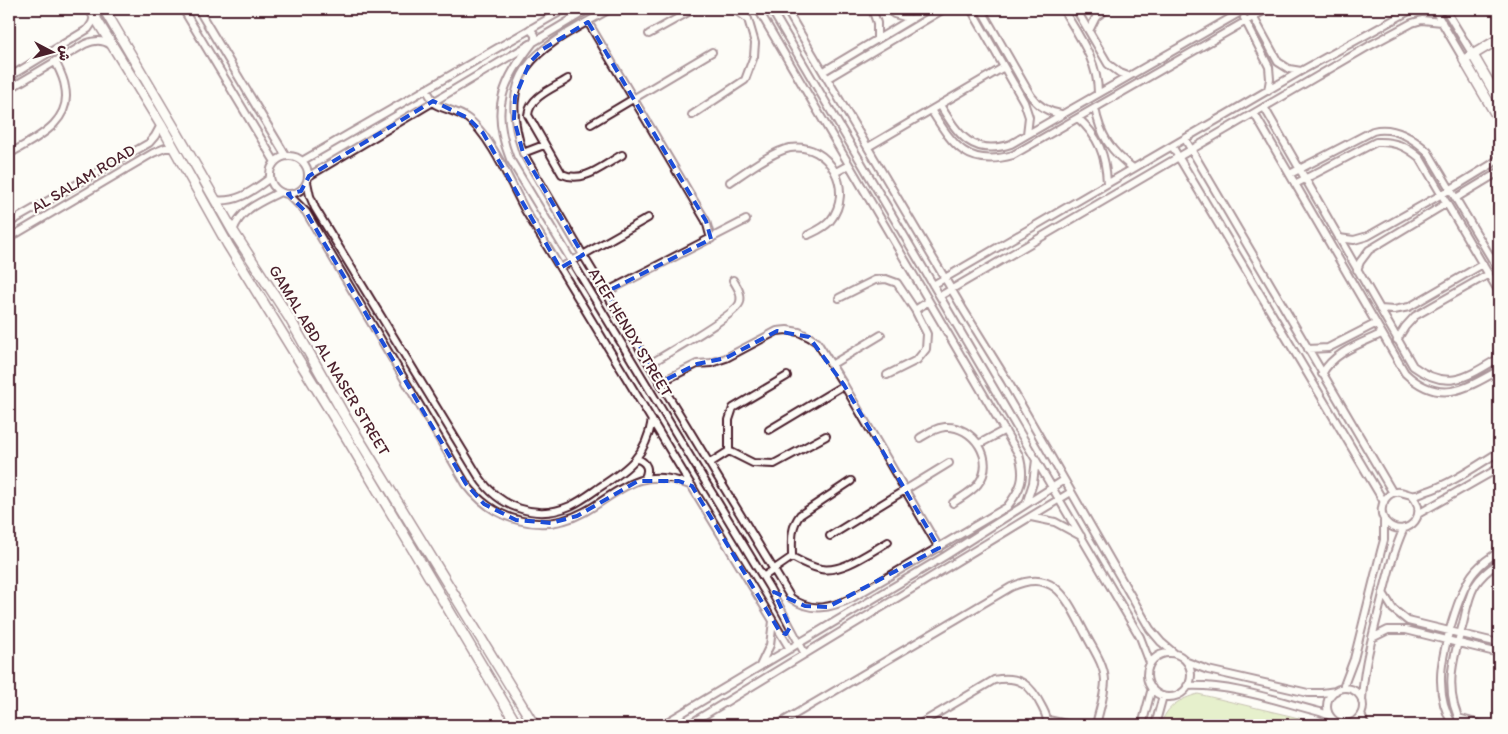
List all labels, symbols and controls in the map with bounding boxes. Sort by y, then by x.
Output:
north arrow [28,28,78,78]
text: ش [55,45,74,62]
street label: AL SALAM ROAD [28,140,139,217]
street label: GAMAL ABD AL NASER STREET [265,261,394,459]
street label: ATEF HENDY STREET [585,264,677,400]

